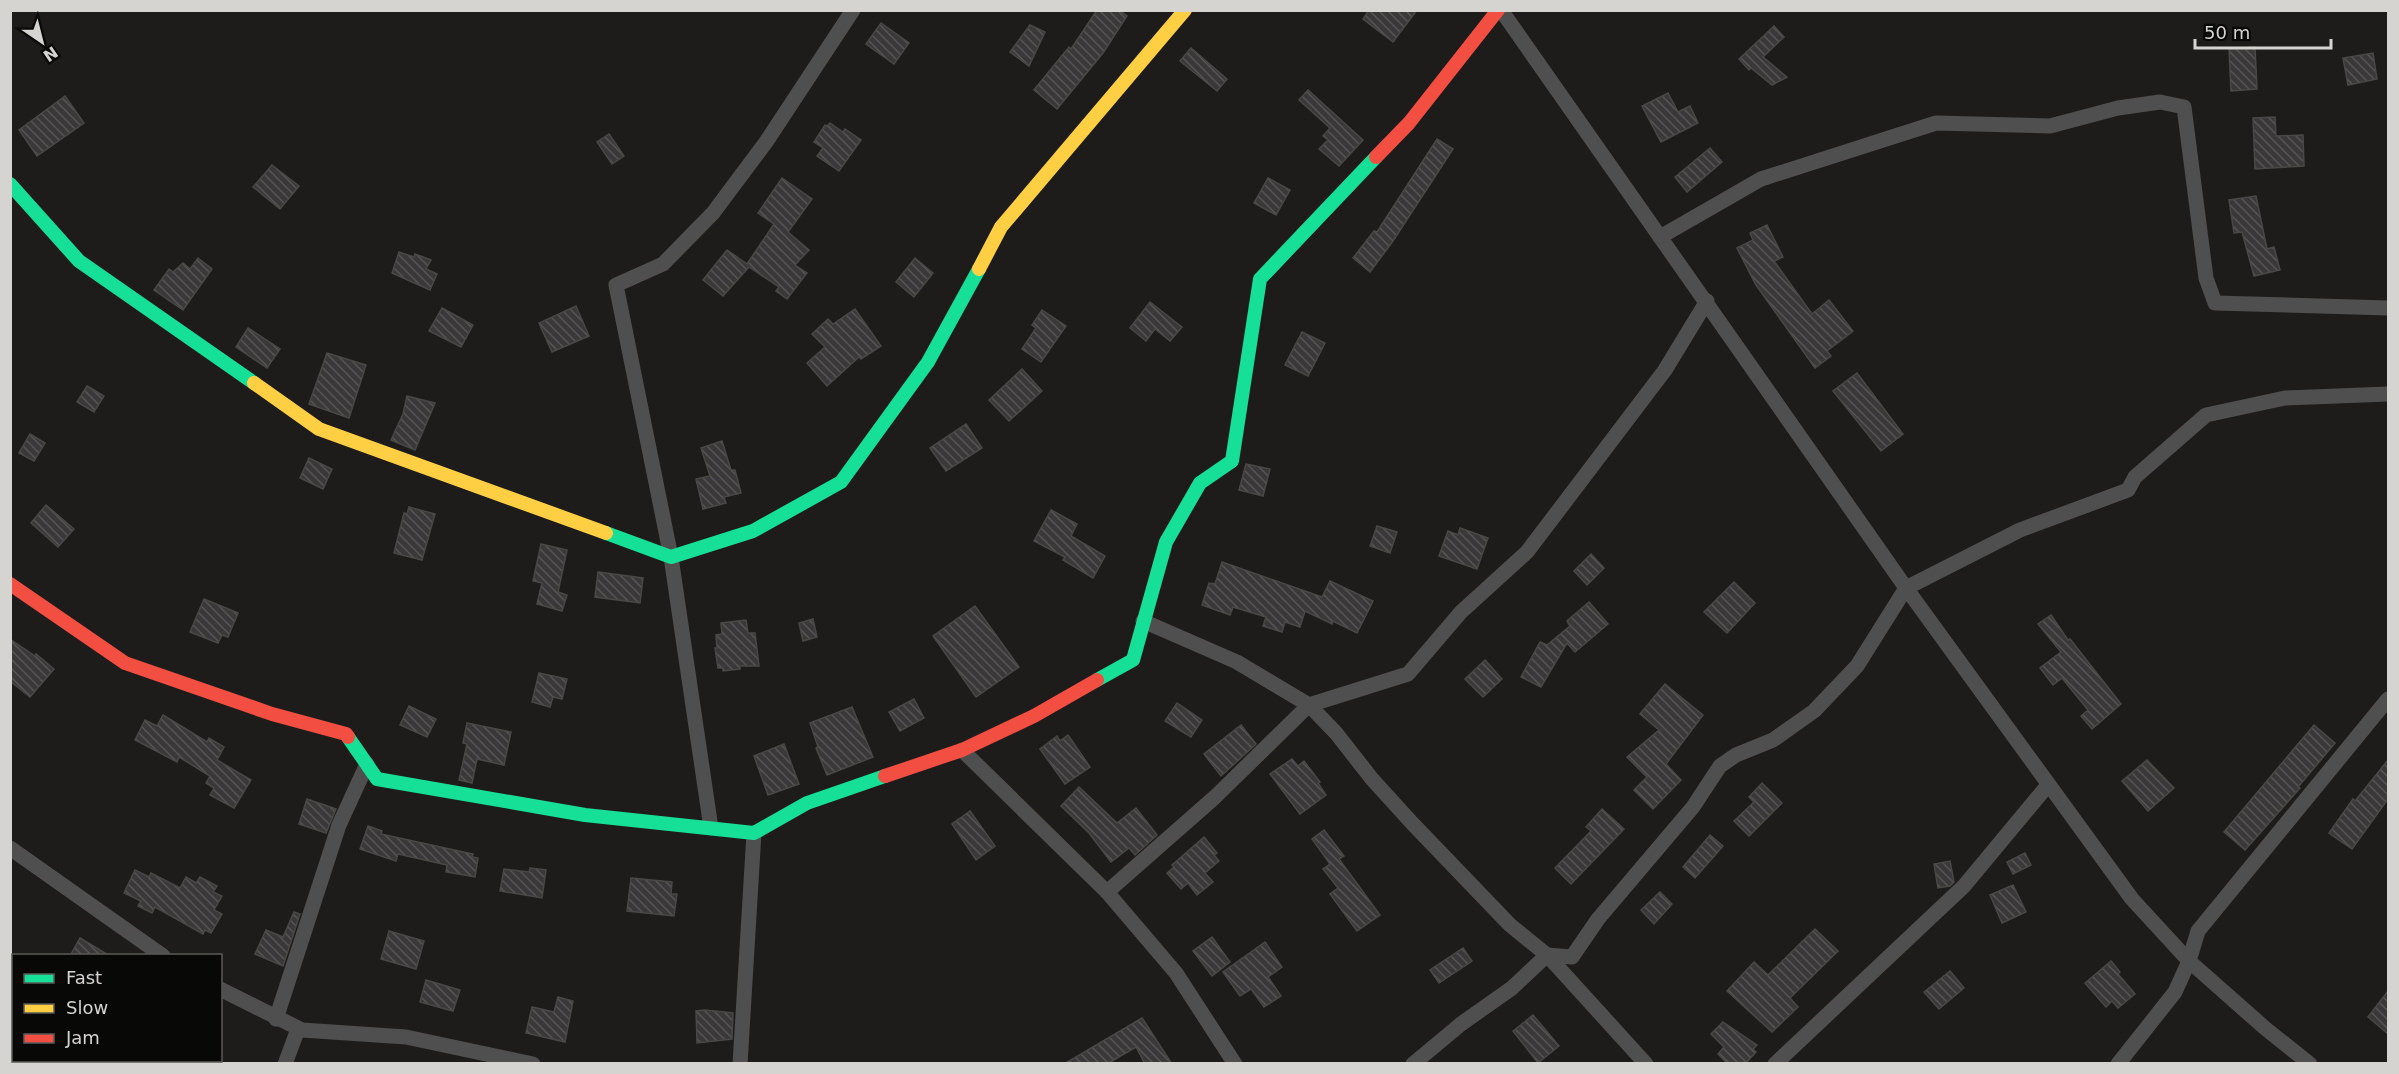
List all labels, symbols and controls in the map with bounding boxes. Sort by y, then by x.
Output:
north arrow [12,12,72,72]
scale bar [2195,12,2332,50]
text: 50 m [2204,22,2250,43]
text: N [39,42,61,65]
legend [12,954,222,1062]
text: Fast [66,967,102,988]
text: Slow [66,997,108,1018]
text: Jam [65,1027,100,1048]

